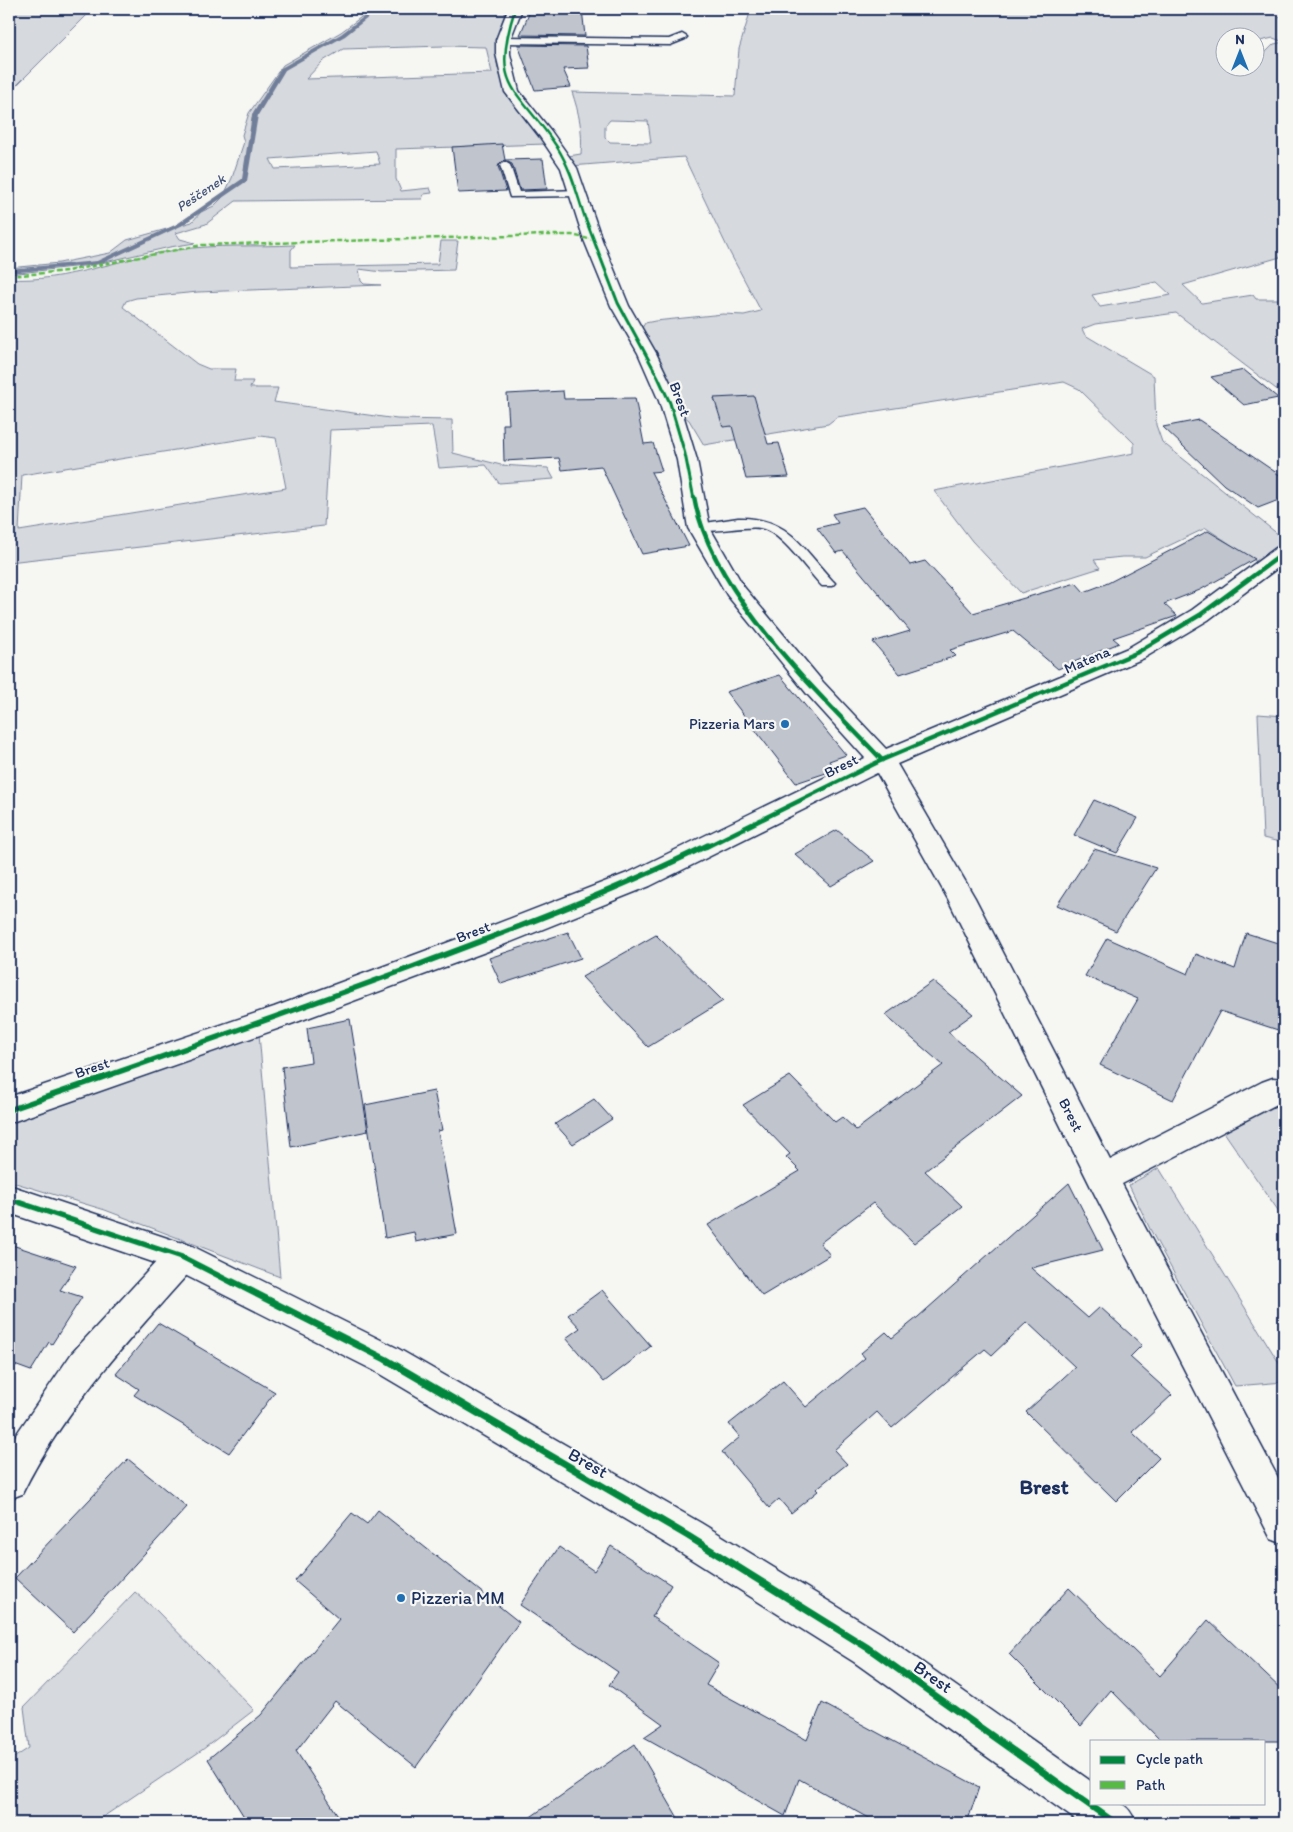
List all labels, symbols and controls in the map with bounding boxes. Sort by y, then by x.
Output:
north arrow [1216,28,1266,78]
text: N [1235,31,1245,48]
water label: Peščenek [173,170,229,216]
street label: Brest [666,379,695,419]
street label: Matena [1061,642,1113,678]
place label: Pizzeria Mars [689,715,775,733]
marker: Pizzeria Mars [779,718,791,730]
street label: Brest [821,750,861,782]
street label: Brest [453,917,493,947]
street label: Brest [72,1054,112,1082]
street label: Brest [1055,1095,1087,1135]
street label: Brest [564,1443,612,1483]
district label: Brest [1019,1474,1069,1499]
place label: Pizzeria MM [411,1587,505,1609]
marker: Pizzeria MM [395,1592,407,1604]
street label: Brest [909,1656,957,1698]
legend [1090,1740,1266,1804]
text: Cycle path [1136,1750,1203,1768]
text: Path [1136,1776,1165,1794]

